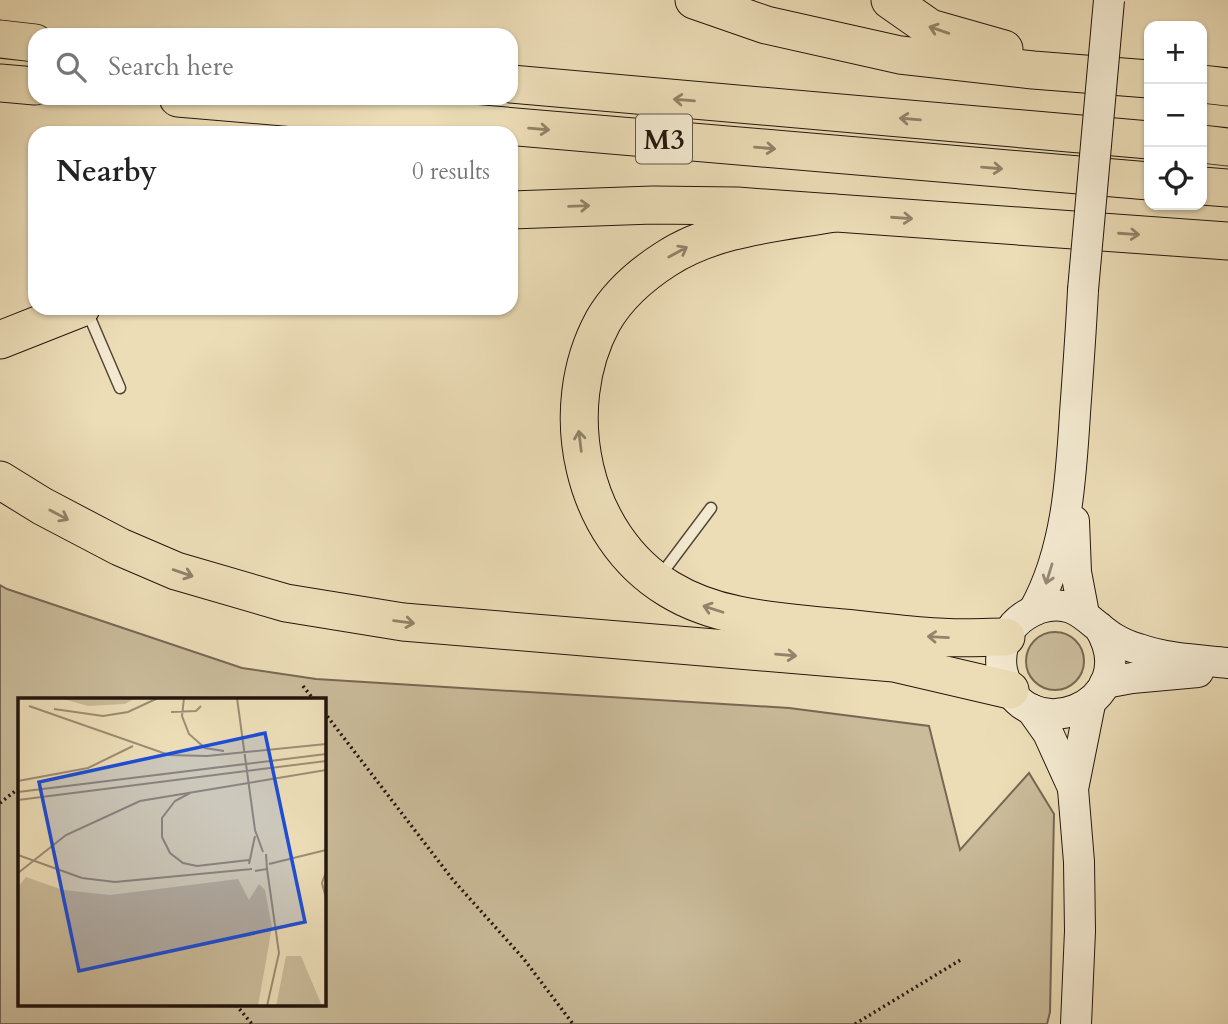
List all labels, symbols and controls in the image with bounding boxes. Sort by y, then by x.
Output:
map controls [1144,21,1207,210]
button: + [1144,21,1207,84]
one-way arrow [929,23,951,35]
search box [28,28,518,105]
icon: search [52,48,90,86]
text: Search here [108,49,234,84]
button: − [1144,84,1207,147]
one-way arrow [673,93,696,106]
one-way arrow [900,112,922,125]
road number: M3 [636,114,692,164]
one-way arrow [527,123,550,136]
one-way arrow [754,142,776,155]
button: locate [1144,147,1207,210]
text: Nearby [56,151,157,192]
text: 0 results [412,156,490,187]
one-way arrow [980,162,1003,175]
one-way arrow [567,200,590,213]
one-way arrow [890,212,913,225]
one-way arrow [1117,228,1140,241]
one-way arrow [668,245,688,259]
one-way arrow [574,430,587,453]
one-way arrow [48,508,69,522]
one-way arrow [1041,563,1054,585]
one-way arrow [171,568,193,580]
one-way arrow [702,602,724,615]
one-way arrow [393,616,415,629]
one-way arrow [927,630,950,643]
one-way arrow [774,649,796,662]
inset map [18,698,326,1006]

